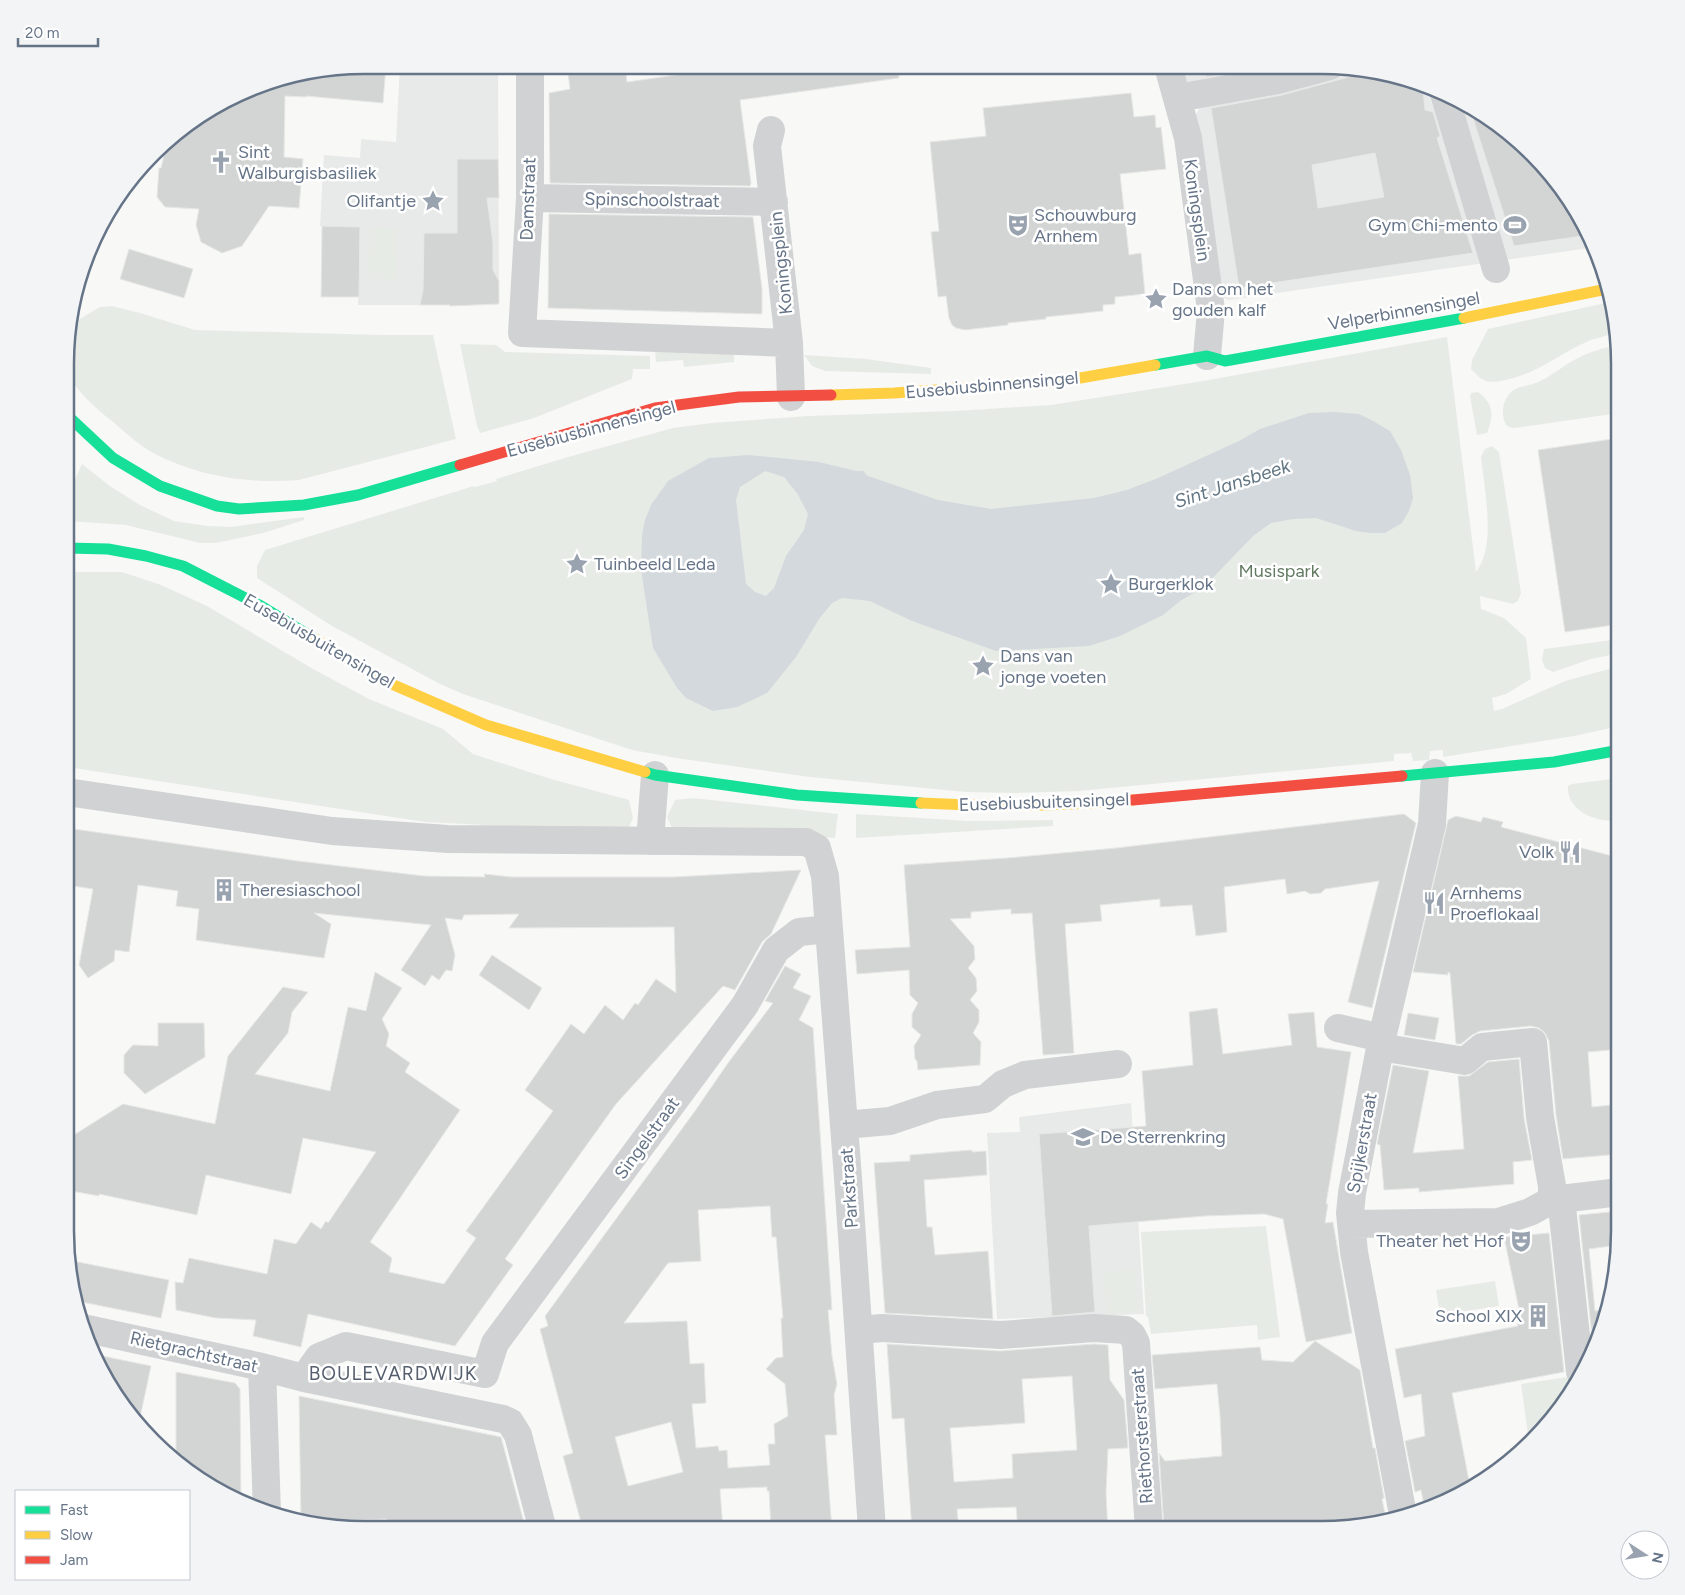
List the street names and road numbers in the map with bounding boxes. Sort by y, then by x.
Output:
street label: Damstraat [516,157,540,241]
street label: Koningsplein [1179,157,1215,263]
street label: Spinschoolstraat [584,188,720,212]
street label: Koningsplein [765,211,797,315]
street label: Velperbinnensingel [1326,287,1482,335]
street label: Eusebiusbinnensingel [905,366,1079,404]
street label: Eusebiusbinnensingel [504,396,678,462]
street label: Eusebiusbuitensingel [240,589,398,693]
street label: Eusebiusbuitensingel [958,788,1130,816]
street label: Spijkerstraat [1342,1091,1382,1195]
street label: Singelstraat [610,1093,684,1183]
street label: Parkstraat [835,1147,863,1229]
street label: Rietgrachtstraat [128,1327,260,1377]
street label: Riethorsterstraat [1126,1367,1158,1505]

